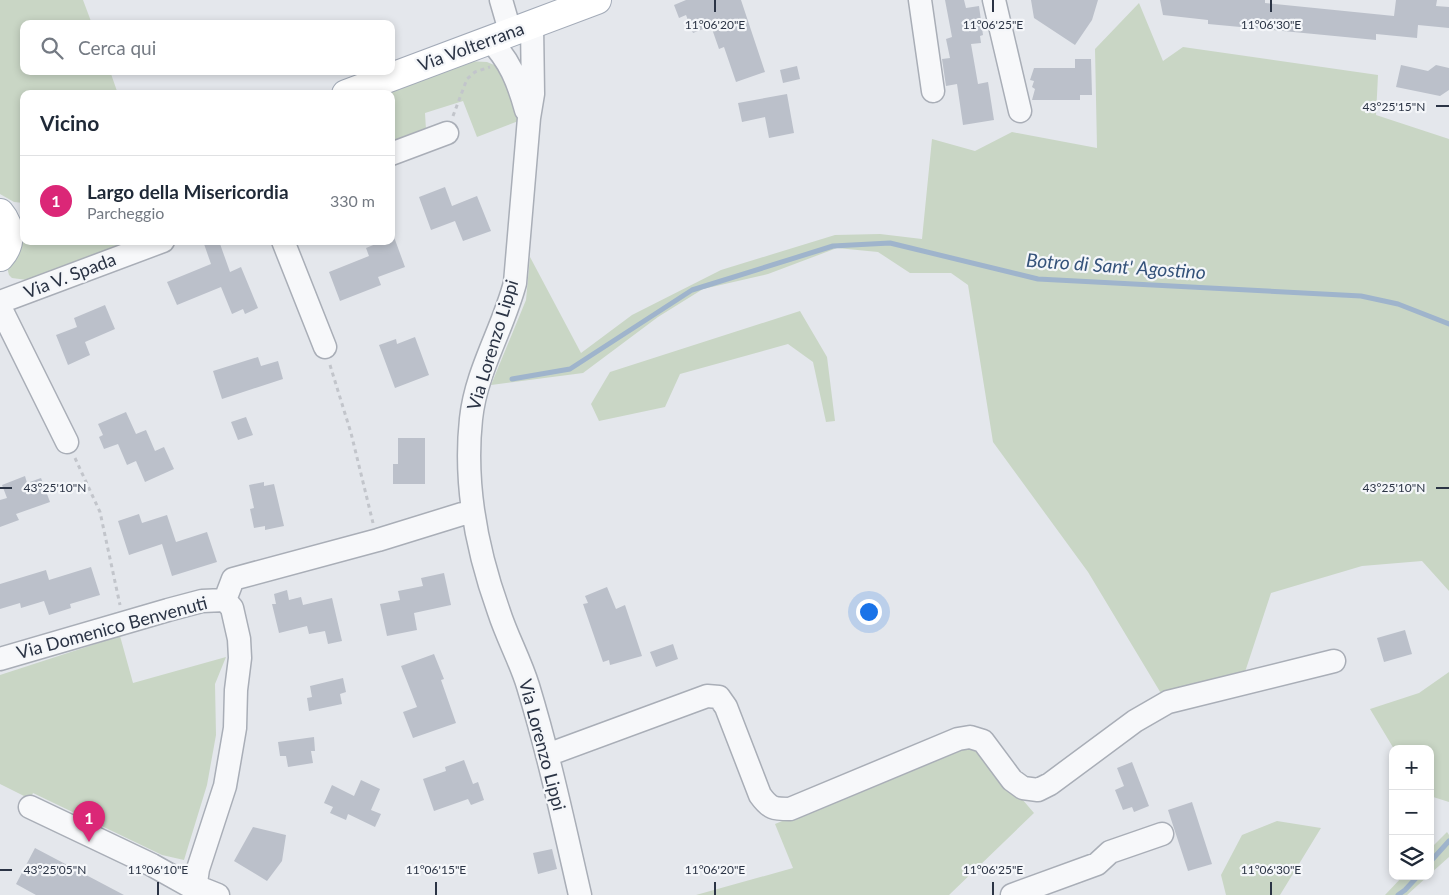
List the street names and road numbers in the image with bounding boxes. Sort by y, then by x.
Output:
street label: Via Volterrana [415,17,527,75]
street label: Via V. Spada [21,247,119,303]
street label: Via Lorenzo Lippi [462,277,522,413]
street label: Via Domenico Benvenuti [14,591,209,663]
street label: Via Lorenzo Lippi [515,676,571,813]

